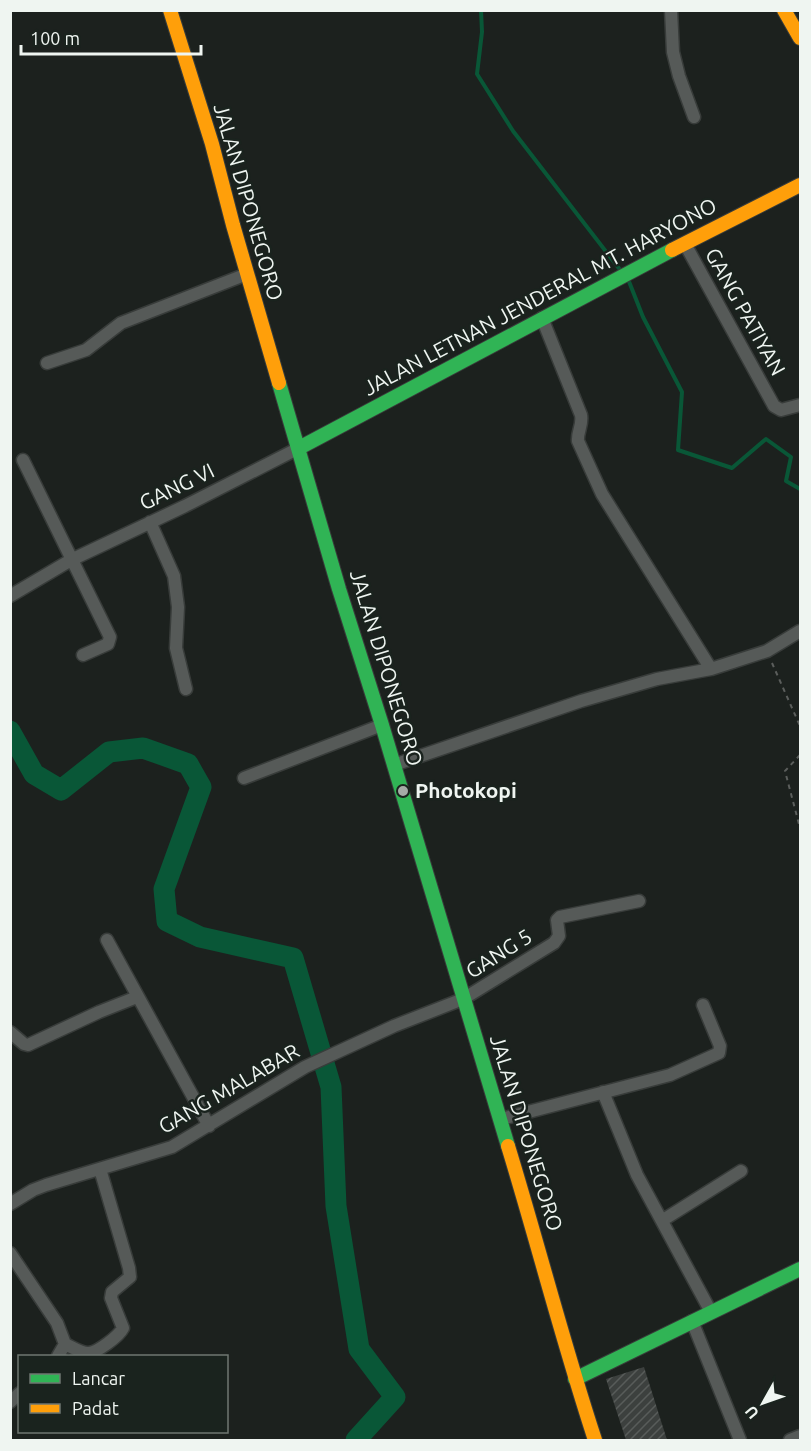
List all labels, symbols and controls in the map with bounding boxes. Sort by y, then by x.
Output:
scale bar [21,18,201,56]
text: 100 m [30,28,80,48]
street label: JALAN DIPONEGORO [209,100,289,303]
street label: JALAN LETNAN JENDERAL MT. HARYONO [359,192,720,400]
street label: GANG PATIYAN [701,244,791,379]
street label: GANG VI [135,458,218,514]
street label: JALAN DIPONEGORO [346,567,428,769]
place label: Photokopi [415,778,517,802]
marker: Photokopi [396,784,410,798]
street label: GANG 5 [461,924,536,983]
street label: JALAN DIPONEGORO [486,1032,568,1234]
street label: GANG MALABAR [154,1038,303,1138]
legend [18,1355,228,1433]
text: Lancar [72,1368,125,1388]
north arrow [733,1373,793,1433]
text: Padat [72,1398,119,1418]
text: U [741,1403,762,1423]

